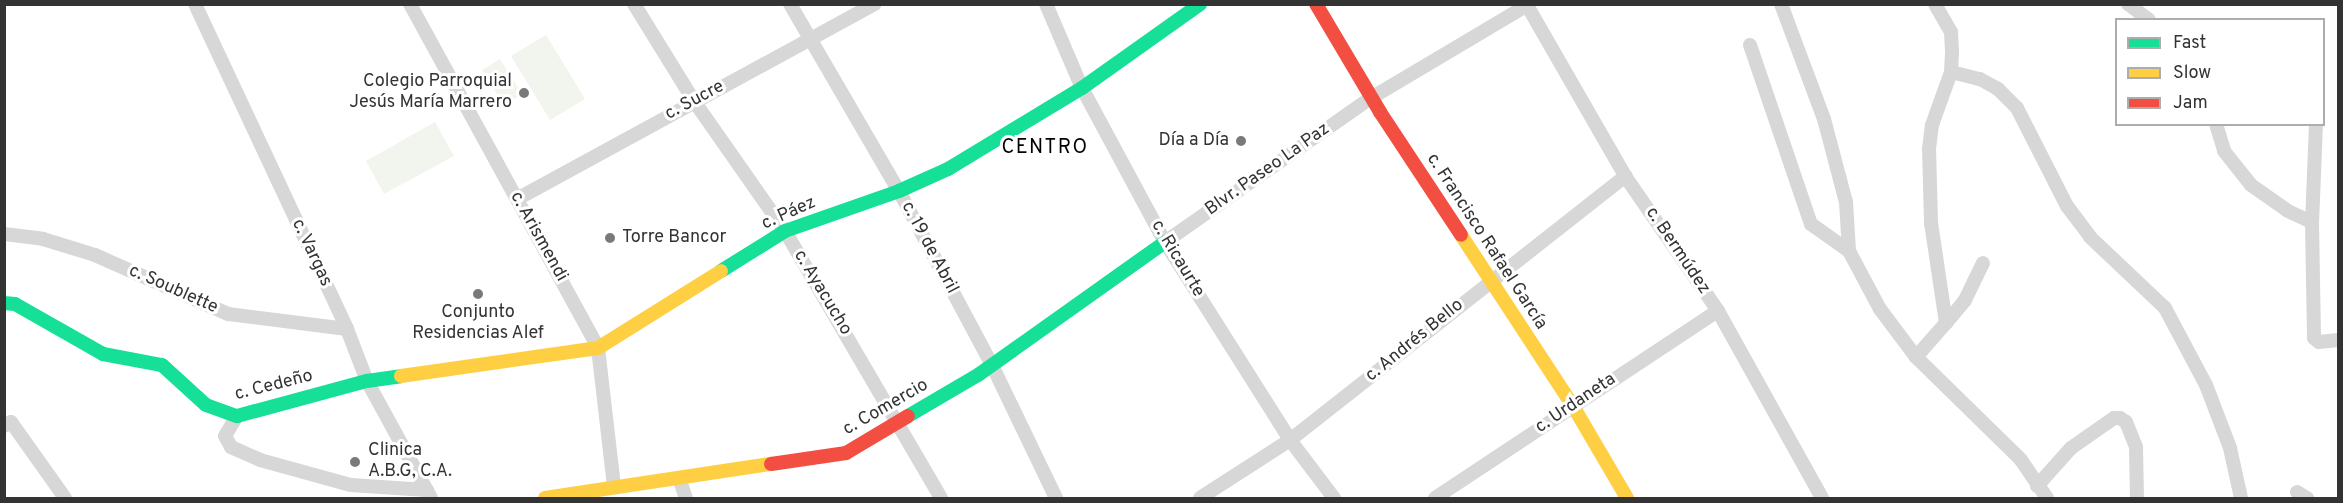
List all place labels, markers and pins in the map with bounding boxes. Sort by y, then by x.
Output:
place label: Colegio Parroquial Jesús María Marrero [349,72,512,115]
marker: Colegio Parroquial Jesús María Marrero [517,86,531,100]
place label: Día a Día [1158,130,1229,152]
marker: Día a Día [1234,134,1248,148]
place label: Torre Bancor [622,227,726,249]
marker: Torre Bancor [603,231,617,245]
marker: Conjunto Residencias Alef [471,287,485,301]
place label: Conjunto Residencias Alef [412,303,544,346]
place label: Clinica A.B.G, C.A. [368,441,452,484]
marker: Clinica A.B.G, C.A. [346,453,364,471]

